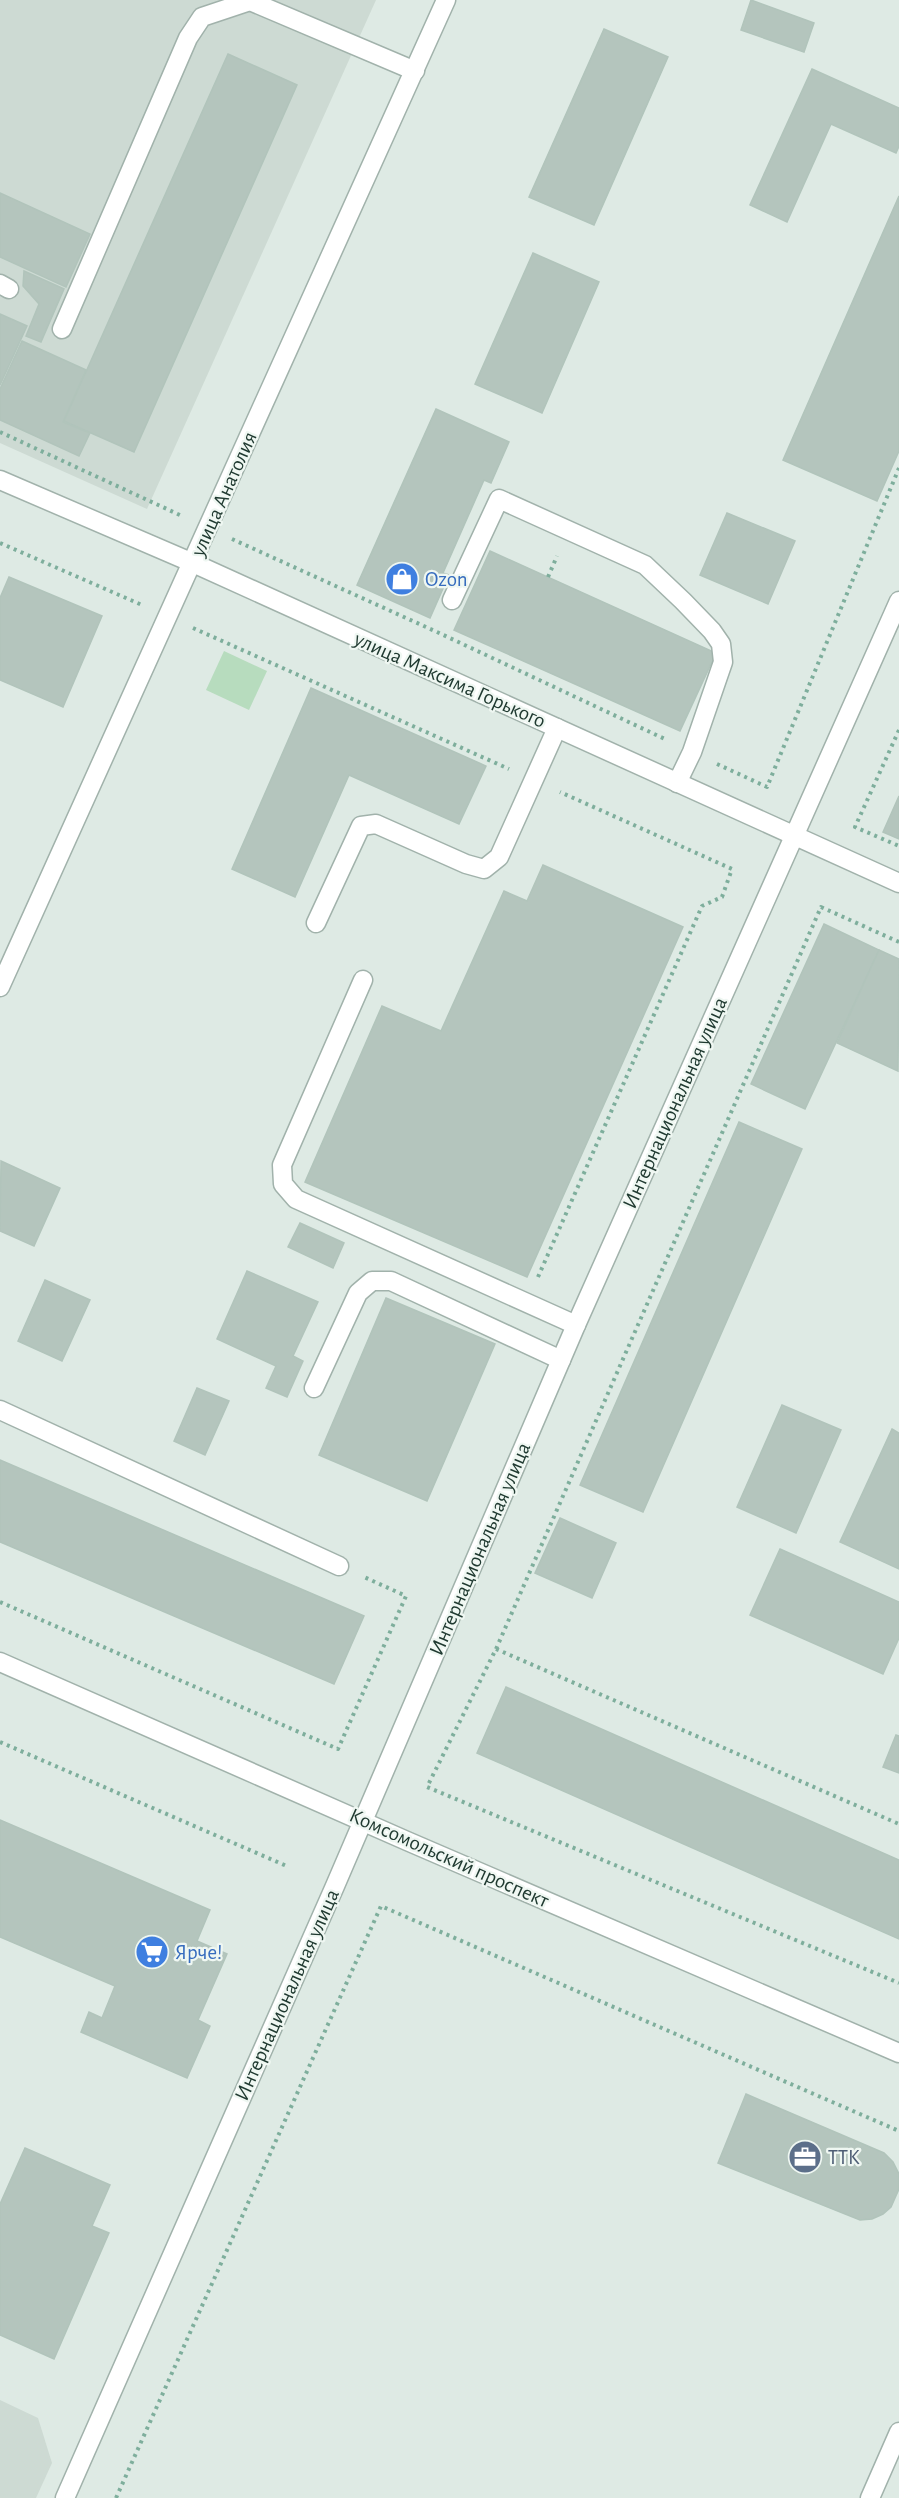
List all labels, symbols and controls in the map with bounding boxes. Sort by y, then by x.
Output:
street label: улица Анатолия [187,429,261,560]
shop icon: Ozon [384,561,420,597]
place label: Ozon [425,569,468,590]
street label: улица Максима Горького [350,628,549,732]
street label: Интернациональная улица [619,994,731,1212]
street label: Интернациональная улица [426,1439,535,1658]
street label: Комсомольский проспект [346,1805,552,1912]
street label: Интернациональная улица [231,1886,343,2104]
supermarket icon: Ярче! [134,1934,170,1970]
place label: Ярче! [175,1942,222,1963]
office icon: ТТК [787,2139,823,2175]
place label: ТТК [828,2147,860,2168]

